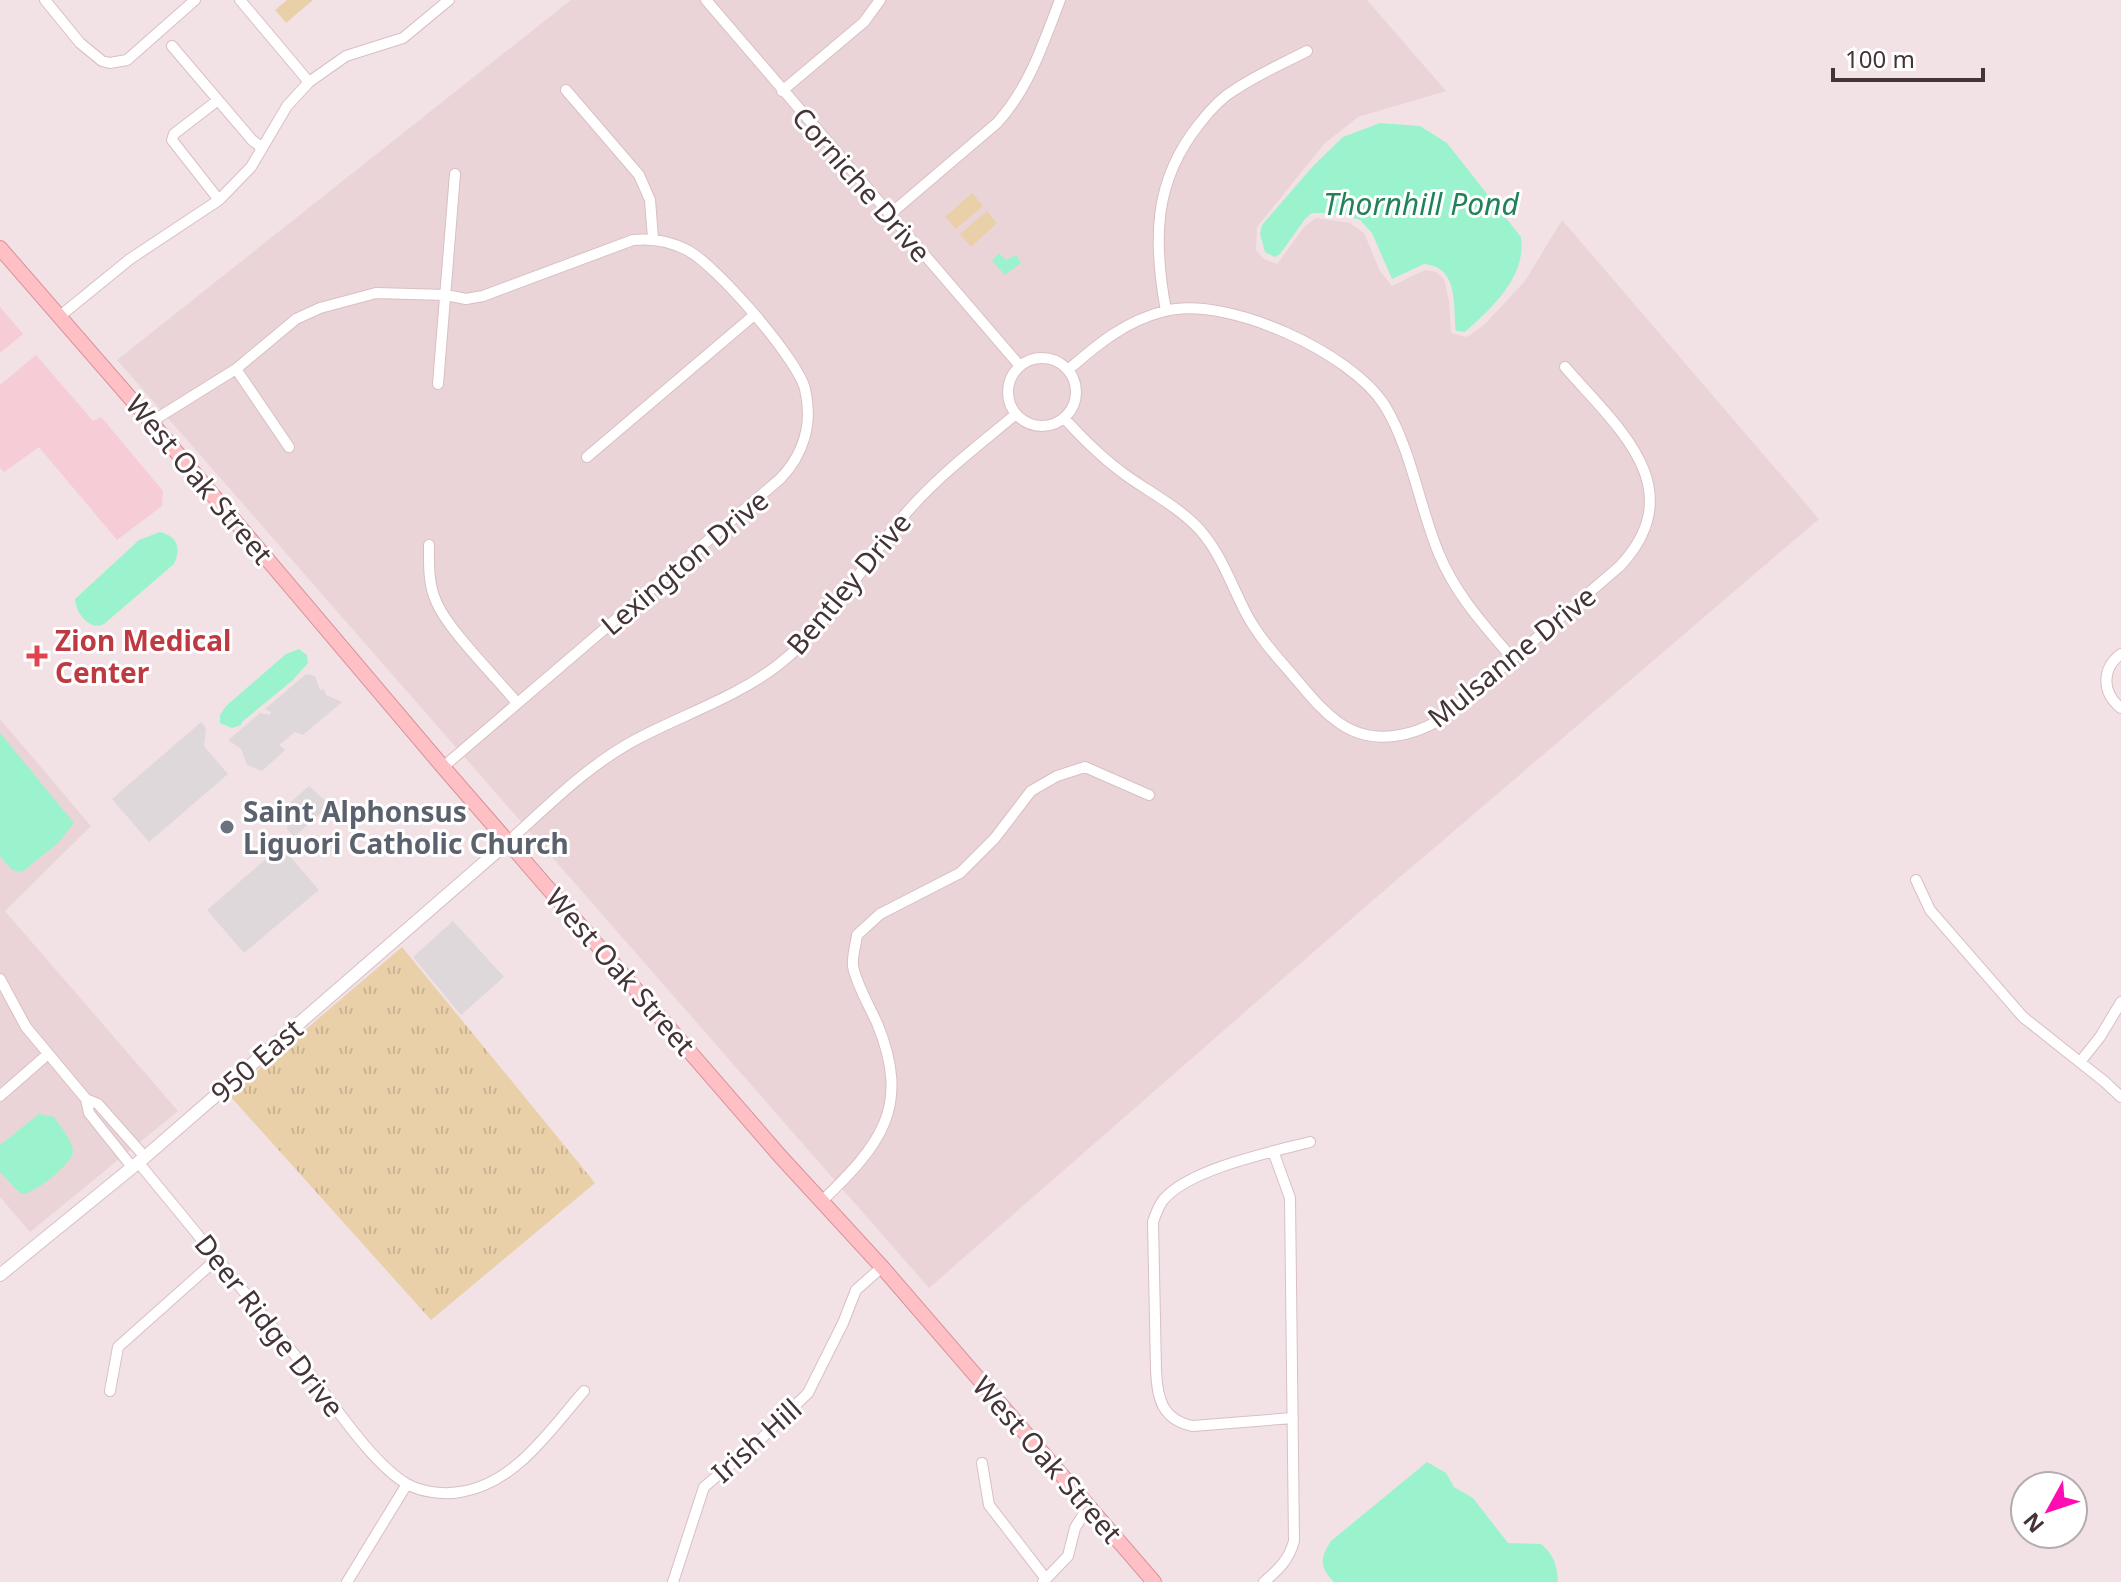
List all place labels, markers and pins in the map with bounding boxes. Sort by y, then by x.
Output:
place label: Zion Medical Center [55,621,231,691]
marker: Zion Medical Center [26,645,48,667]
place label: Saint Alphonsus Liguori Catholic Church [243,792,569,862]
marker: Saint Alphonsus Liguori Catholic Church [218,818,236,836]

